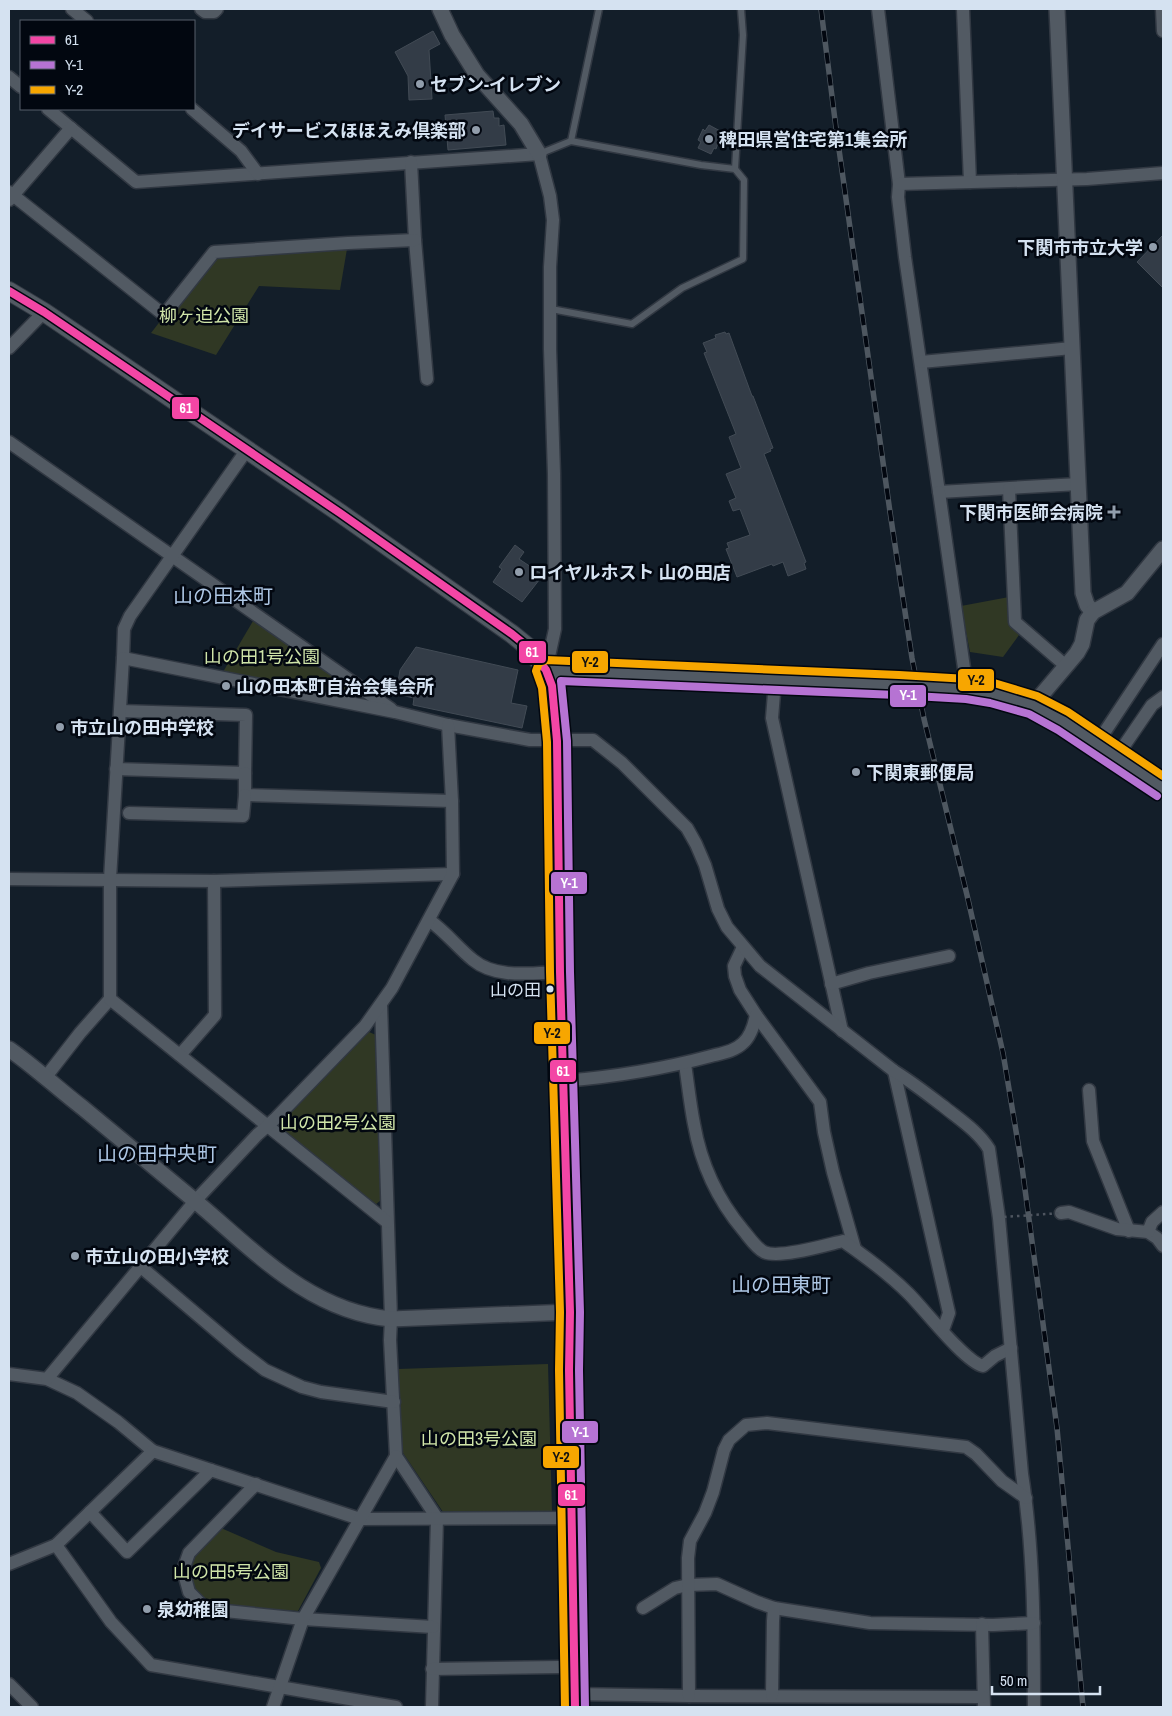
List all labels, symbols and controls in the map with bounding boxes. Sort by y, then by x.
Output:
legend [20,20,195,110]
text: 61 [65,29,79,50]
text: Y-1 [65,54,83,75]
place label: セブン-イレブン [430,72,561,97]
marker: セブン-イレブン [414,78,426,90]
text: Y-2 [65,79,83,100]
place label: デイサービスほほえみ倶楽部 [232,118,466,143]
marker: デイサービスほほえみ倶楽部 [470,124,482,136]
place label: 稗田県営住宅第1集会所 [719,127,907,152]
marker: 稗田県営住宅第1集会所 [703,133,715,145]
place label: 下関市市立大学 [1017,235,1143,260]
marker: 下関市市立大学 [1147,241,1159,253]
park label: 柳ヶ迫公園 [159,303,249,328]
line badge: 61 [171,396,200,420]
text: 61 [180,399,193,417]
place label: 下関市医師会病院 [959,500,1103,525]
marker: 下関市医師会病院 [1107,505,1121,519]
place label: ロイヤルホスト 山の田店 [529,560,731,585]
marker: ロイヤルホスト 山の田店 [513,566,525,578]
district label: 山の田本町 [173,582,273,609]
line badge: 61 [518,640,547,664]
text: 61 [526,643,539,661]
park label: 山の田1号公園 [204,644,320,669]
line badge: Y-2 [571,650,609,674]
text: Y-2 [581,653,599,671]
line badge: Y-2 [957,668,995,692]
text: Y-2 [967,671,985,689]
place label: 山の田本町自治会集会所 [236,674,434,699]
marker: 山の田本町自治会集会所 [220,680,232,692]
line badge: Y-1 [889,684,927,708]
text: Y-1 [899,686,917,704]
place label: 市立山の田中学校 [70,715,214,740]
marker: 市立山の田中学校 [54,721,66,733]
place label: 下関東郵便局 [866,760,974,785]
marker: 下関東郵便局 [850,766,862,778]
line badge: Y-1 [550,871,588,895]
text: Y-1 [560,874,578,892]
place label: 山の田 [490,978,541,1001]
marker: 山の田 [545,984,555,994]
line badge: Y-2 [533,1021,571,1045]
text: Y-2 [543,1024,561,1042]
line badge: 61 [549,1059,577,1083]
text: 61 [557,1062,570,1080]
park label: 山の田2号公園 [280,1110,396,1135]
district label: 山の田中央町 [97,1140,217,1167]
place label: 市立山の田小学校 [85,1244,229,1269]
marker: 市立山の田小学校 [69,1250,81,1262]
district label: 山の田東町 [731,1271,831,1298]
line badge: Y-1 [561,1420,599,1444]
text: Y-1 [571,1423,589,1441]
park label: 山の田3号公園 [421,1426,537,1451]
line badge: Y-2 [542,1445,580,1469]
text: Y-2 [552,1448,570,1466]
line badge: 61 [557,1483,586,1507]
text: 61 [565,1486,578,1504]
park label: 山の田5号公園 [173,1559,289,1584]
place label: 泉幼稚園 [157,1597,229,1622]
marker: 泉幼稚園 [141,1603,153,1615]
scale bar [992,1664,1100,1696]
text: 50 m [1000,1670,1027,1691]

